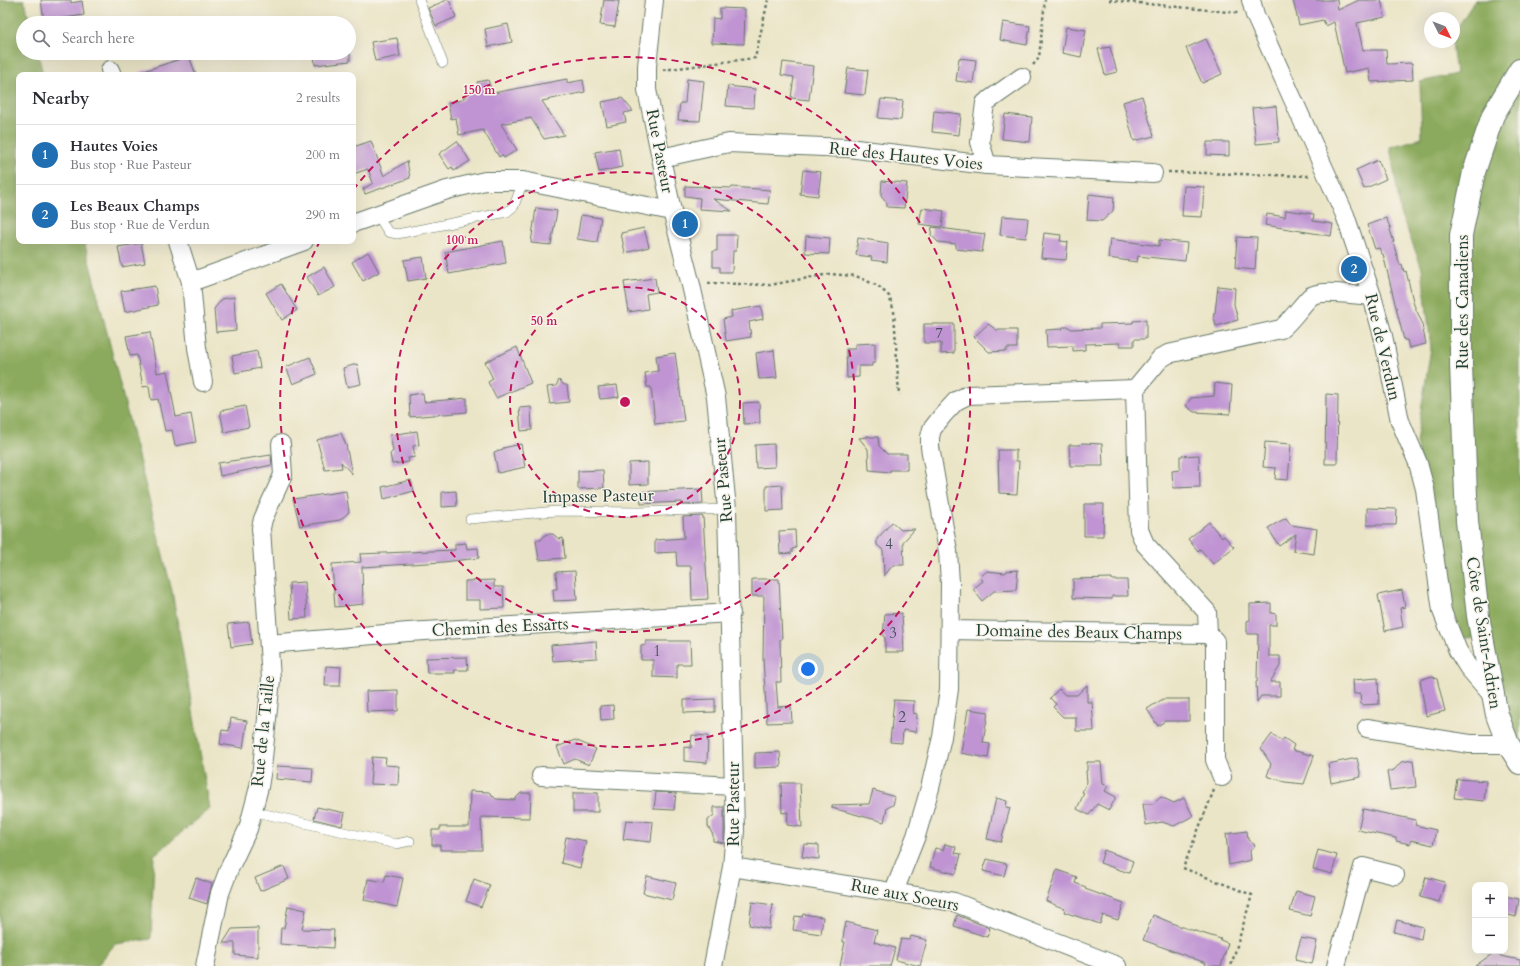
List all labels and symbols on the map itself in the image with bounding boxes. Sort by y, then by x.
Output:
north arrow [1424,12,1460,48]
text: 150 m [463,82,496,98]
street label: Rue Pasteur [641,107,680,196]
street label: Rue des Hautes Voies [828,136,984,176]
pin: 1 [672,209,698,239]
text: 100 m [446,232,479,248]
street label: Rue des Canadiens [1451,234,1474,369]
pin: 2 [1341,254,1367,284]
street label: Rue de Verdun [1360,291,1407,403]
text: 50 m [531,313,558,329]
house number: 7 [935,323,943,343]
centre of rings [618,395,632,409]
street label: Rue Pasteur [708,436,738,523]
street label: Impasse Pasteur [542,484,655,508]
house number: 4 [885,534,893,554]
street label: Côte de Saint-Adrien [1461,555,1507,711]
street label: Chemin des Essarts [431,612,569,642]
street label: Domaine des Beaux Champs [976,619,1183,645]
house number: 3 [889,623,897,643]
house number: 1 [653,641,661,661]
your location [798,659,818,679]
street label: Rue de la Taille [246,674,280,788]
house number: 2 [898,707,906,727]
street label: Rue Pasteur [722,761,745,847]
street label: Rue aux Soeurs [849,873,961,917]

